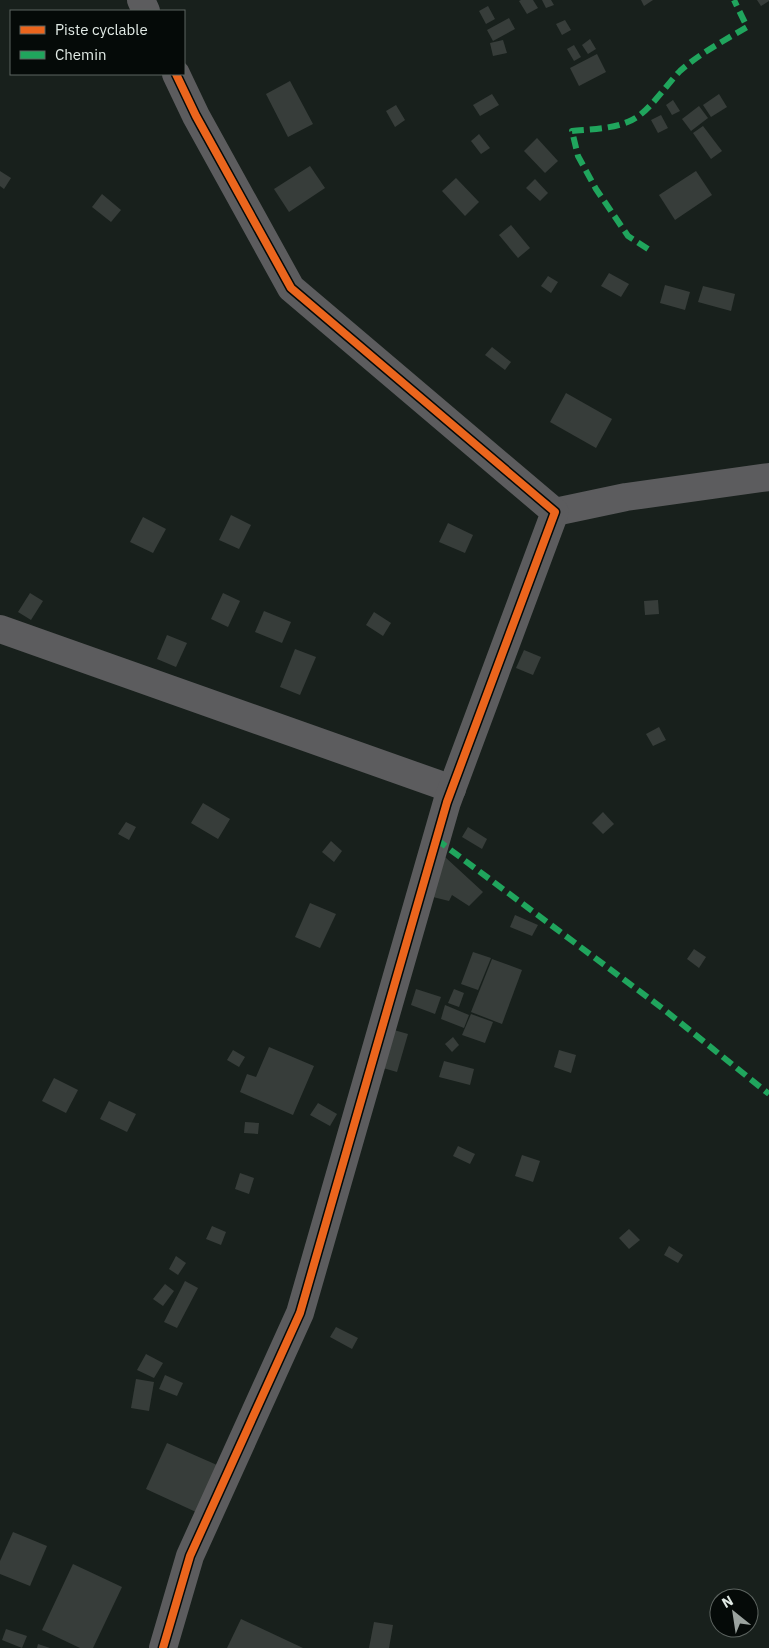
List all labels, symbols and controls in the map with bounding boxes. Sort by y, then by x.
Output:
legend [10,10,185,75]
text: Piste cyclable [55,20,148,39]
text: Chemin [55,45,106,64]
north arrow [709,1588,759,1638]
text: N [719,1591,736,1612]

